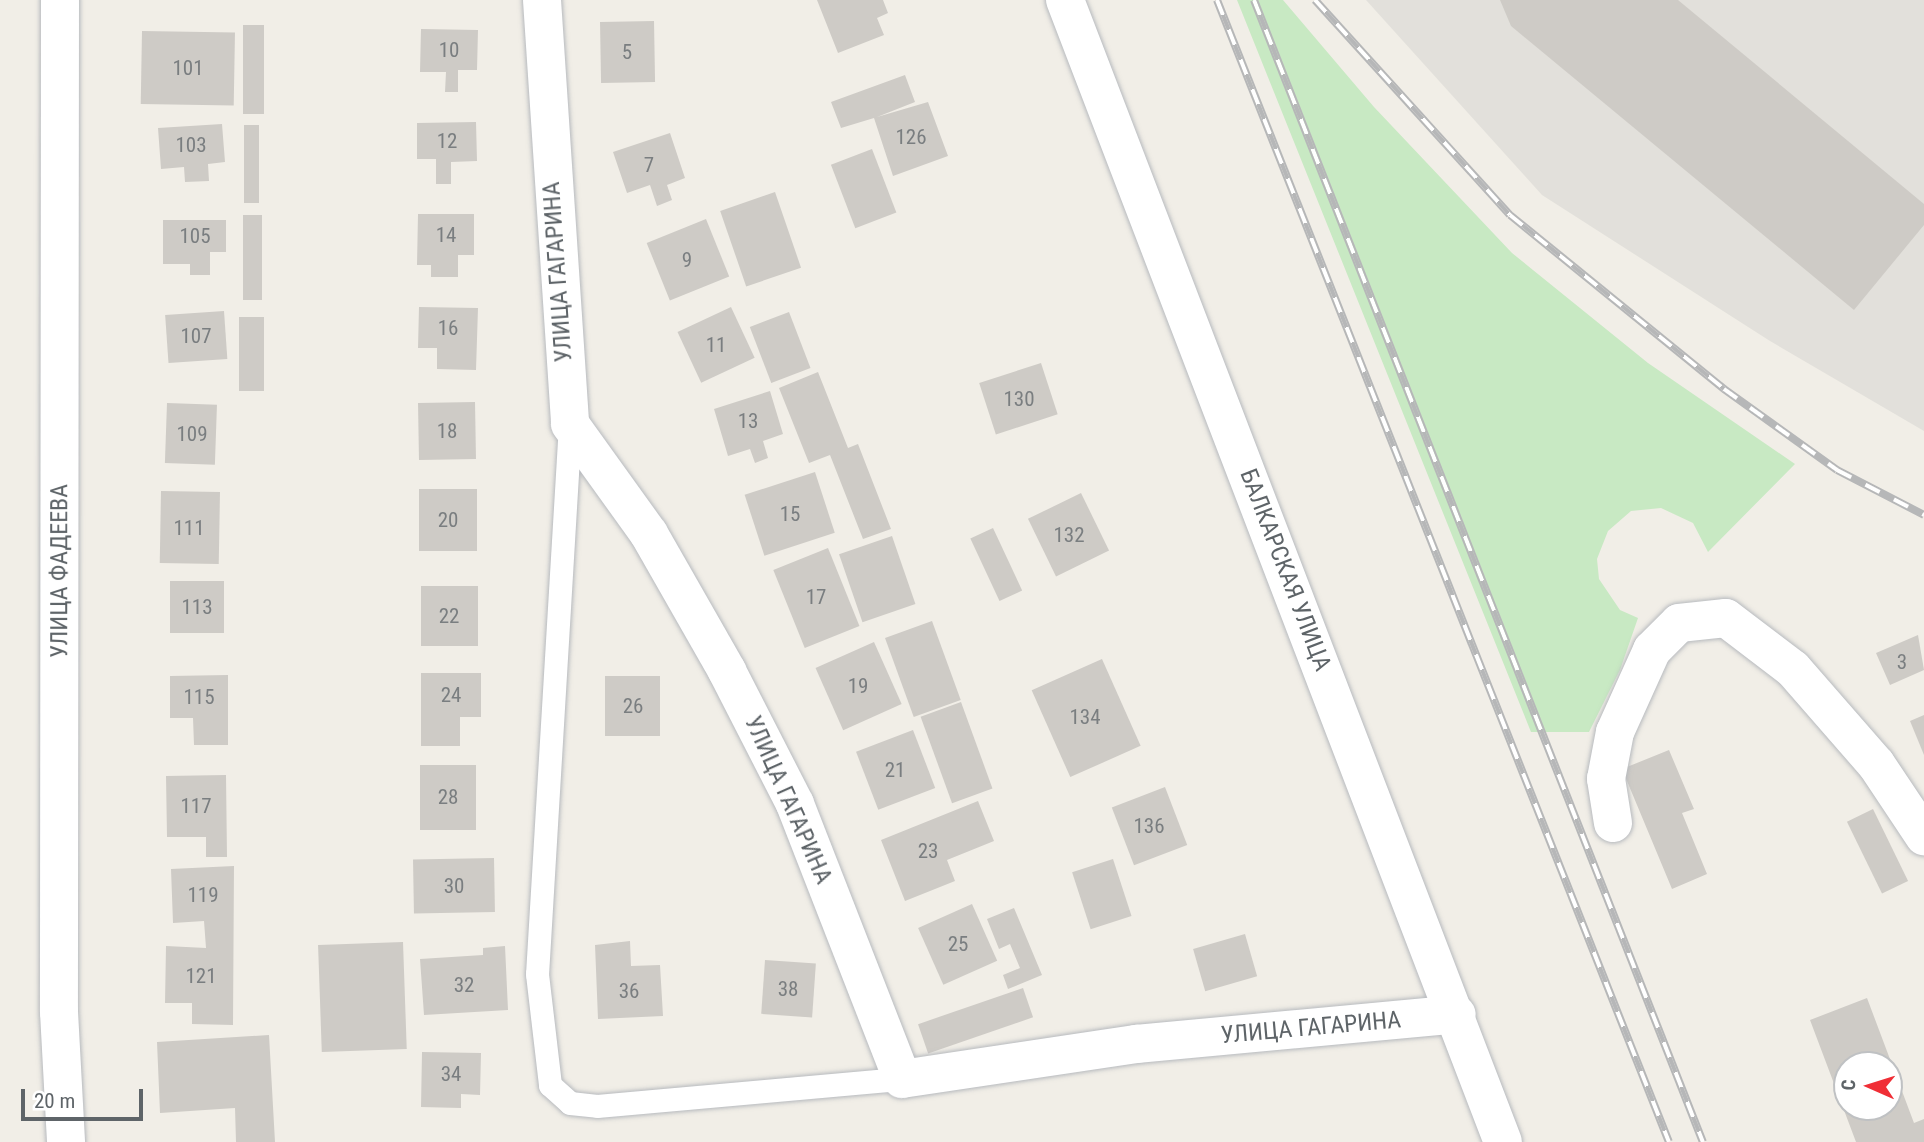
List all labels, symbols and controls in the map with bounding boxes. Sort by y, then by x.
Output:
house number: 10 [439,37,459,63]
house number: 5 [622,39,632,65]
house number: 101 [172,55,204,81]
house number: 126 [895,124,927,150]
house number: 12 [437,128,457,154]
house number: 103 [175,132,207,158]
house number: 7 [644,152,654,178]
street label: УЛИЦА ГАГАРИНА [537,181,579,363]
house number: 14 [436,222,456,248]
house number: 105 [179,223,211,249]
house number: 9 [682,247,692,273]
house number: 16 [438,315,458,341]
house number: 107 [180,323,212,349]
house number: 11 [706,332,726,358]
house number: 130 [1003,386,1035,412]
house number: 13 [738,408,758,434]
house number: 18 [437,418,457,444]
house number: 109 [176,421,208,447]
street label: БАЛКАРСКАЯ УЛИЦА [1233,465,1337,675]
street label: УЛИЦА ФАДЕЕВА [46,484,74,658]
house number: 15 [780,501,800,527]
house number: 20 [438,507,458,533]
house number: 111 [173,515,205,541]
house number: 132 [1053,522,1085,548]
house number: 17 [806,584,826,610]
house number: 113 [181,594,213,620]
house number: 22 [439,603,459,629]
house number: 3 [1897,649,1907,675]
house number: 19 [848,673,868,699]
house number: 24 [441,682,461,708]
house number: 115 [183,684,215,710]
house number: 26 [623,693,643,719]
house number: 134 [1069,704,1101,730]
street label: УЛИЦА ГАГАРИНА [738,712,838,888]
house number: 21 [885,757,905,783]
house number: 28 [438,784,458,810]
house number: 117 [180,793,212,819]
house number: 136 [1133,813,1165,839]
house number: 23 [918,838,938,864]
house number: 30 [444,873,464,899]
house number: 119 [187,882,219,908]
house number: 25 [948,931,968,957]
house number: 121 [185,963,217,989]
house number: 32 [454,972,474,998]
house number: 38 [778,976,798,1002]
house number: 36 [619,978,639,1004]
street label: УЛИЦА ГАГАРИНА [1220,1006,1402,1050]
north arrow [1833,1051,1903,1121]
house number: 34 [441,1061,461,1087]
scale bar [24,1076,147,1120]
text: С [1837,1079,1860,1091]
text: 20 m [34,1089,75,1113]

